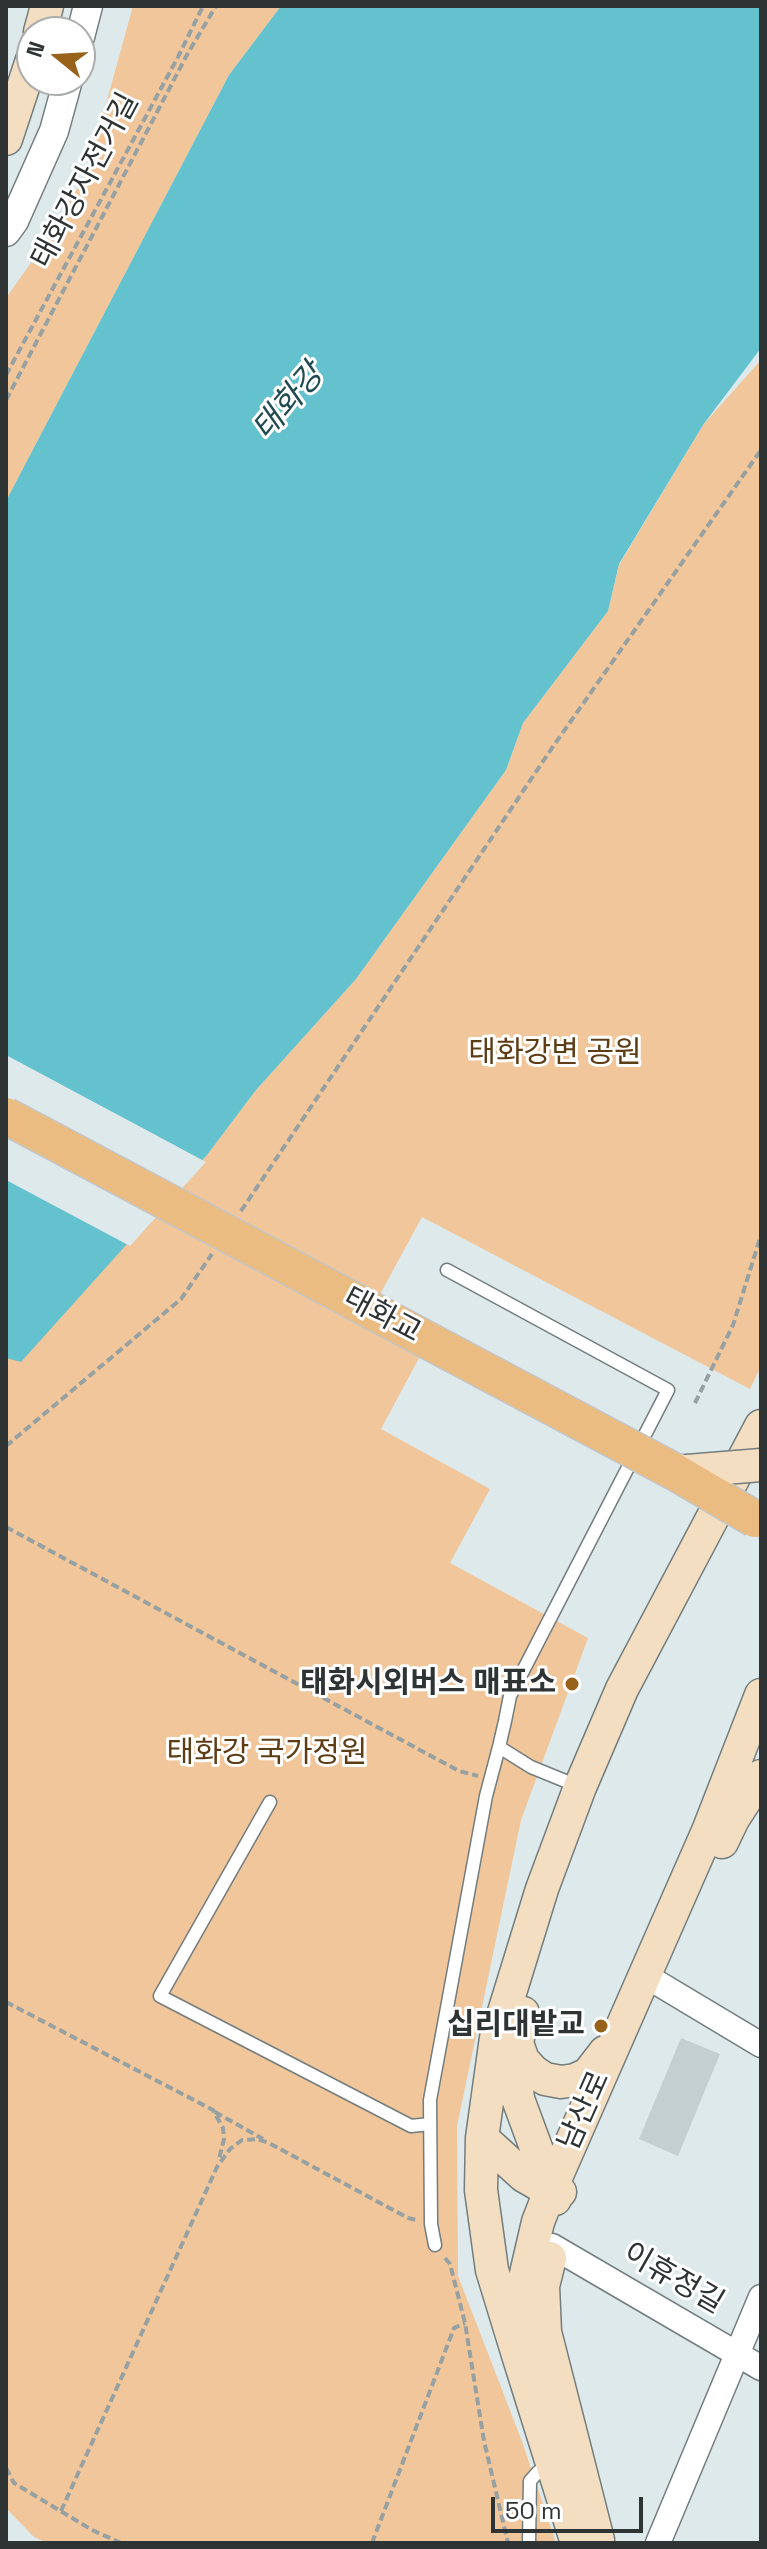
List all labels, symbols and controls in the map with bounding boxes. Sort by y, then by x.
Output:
north arrow [16,16,96,96]
text: N [19,38,51,61]
street label: 태화강자전거길 [25,87,147,275]
water label: 태화강 [246,357,332,449]
park label: 태화강변 공원 [468,1036,642,1072]
street label: 태화교 [337,1281,427,1351]
place label: 태화시외버스 매표소 [300,1666,556,1702]
marker: 태화시외버스 매표소 [563,1675,581,1693]
park label: 태화강 국가정원 [167,1736,367,1772]
place label: 십리대밭교 [447,2008,585,2044]
marker: 십리대밭교 [592,2017,610,2035]
street label: 남산로 [552,2066,618,2156]
street label: 이휴정길 [616,2236,730,2322]
scale bar [495,2481,647,2531]
text: 50 m [505,2495,562,2526]

